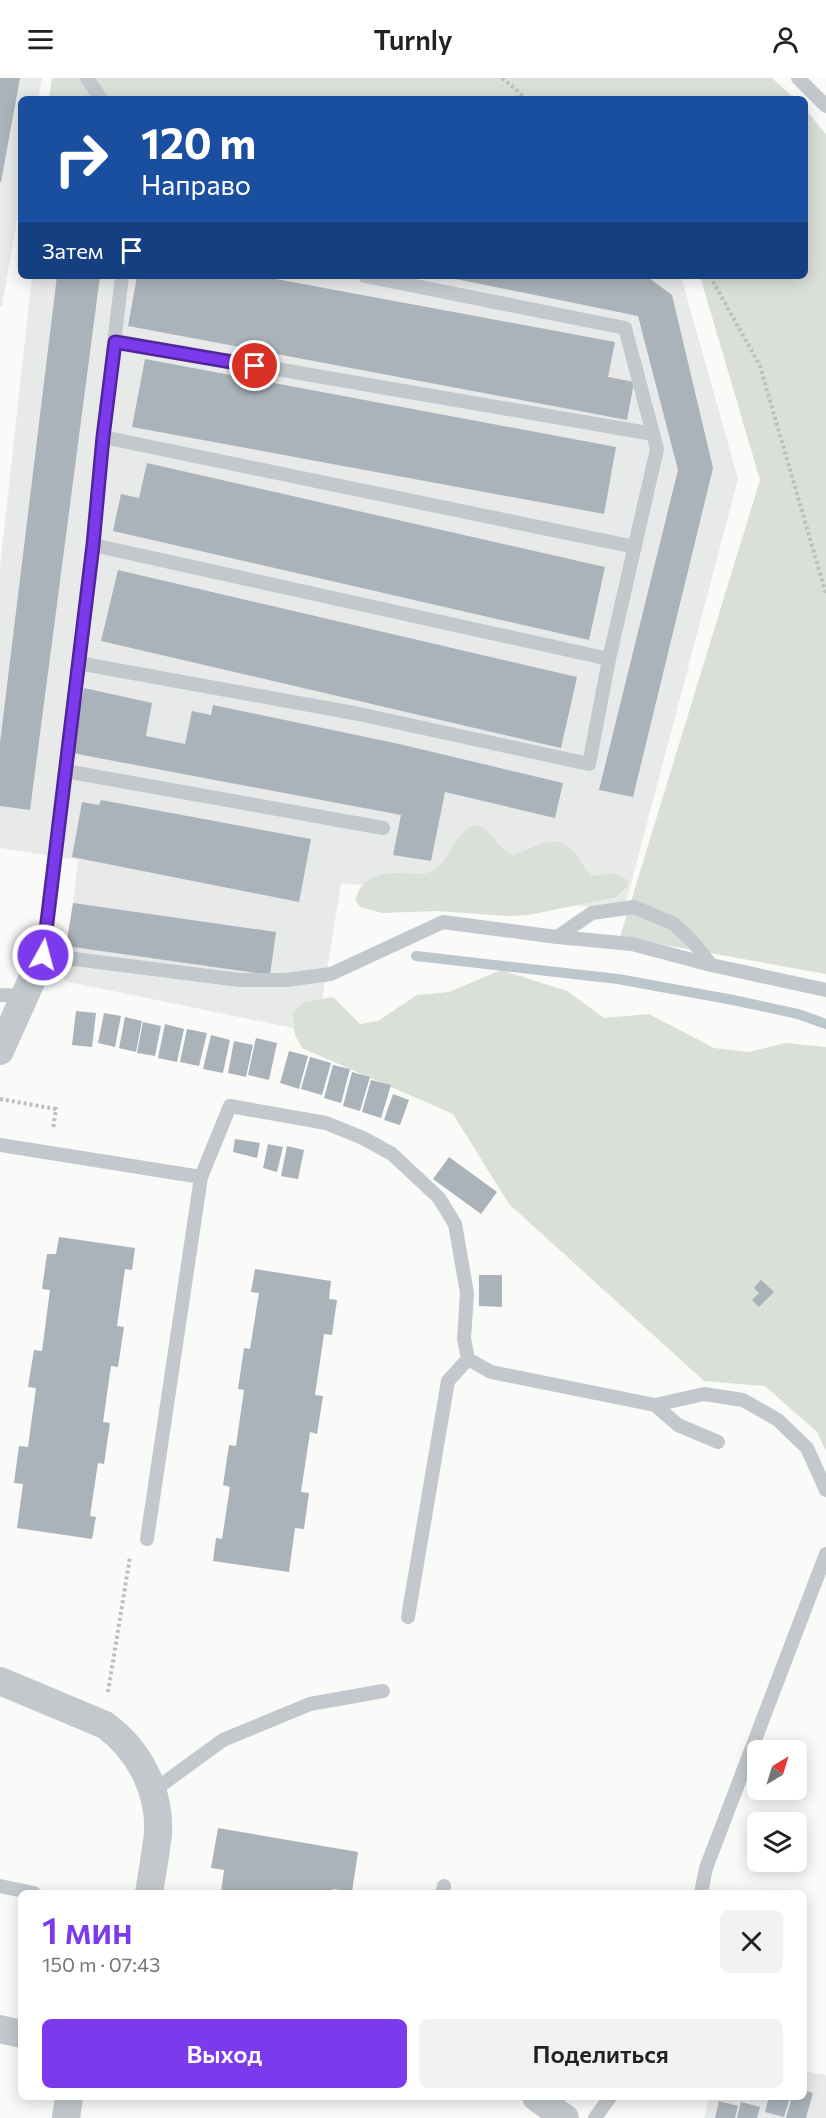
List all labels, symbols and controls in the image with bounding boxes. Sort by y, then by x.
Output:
icon: menu [24,23,57,56]
text: Turnly [373,23,453,56]
icon: person [769,23,802,56]
text: 120 m [141,116,256,168]
icon: right [42,120,120,198]
text: Направо [141,168,251,201]
icon: arrive [115,234,148,267]
text: Затем [42,237,103,264]
pin [229,340,280,391]
icon: arrive [238,349,271,382]
position arrow [11,923,75,987]
north arrow [747,1740,807,1800]
map controls [747,1740,807,1872]
button: layers [747,1812,807,1872]
text: 1 мин [42,1907,133,1951]
button: close [720,1910,783,1973]
text: 150 m · 07:43 [42,1952,160,1976]
button: Выход [42,2019,407,2088]
button: Поделиться [419,2019,783,2088]

